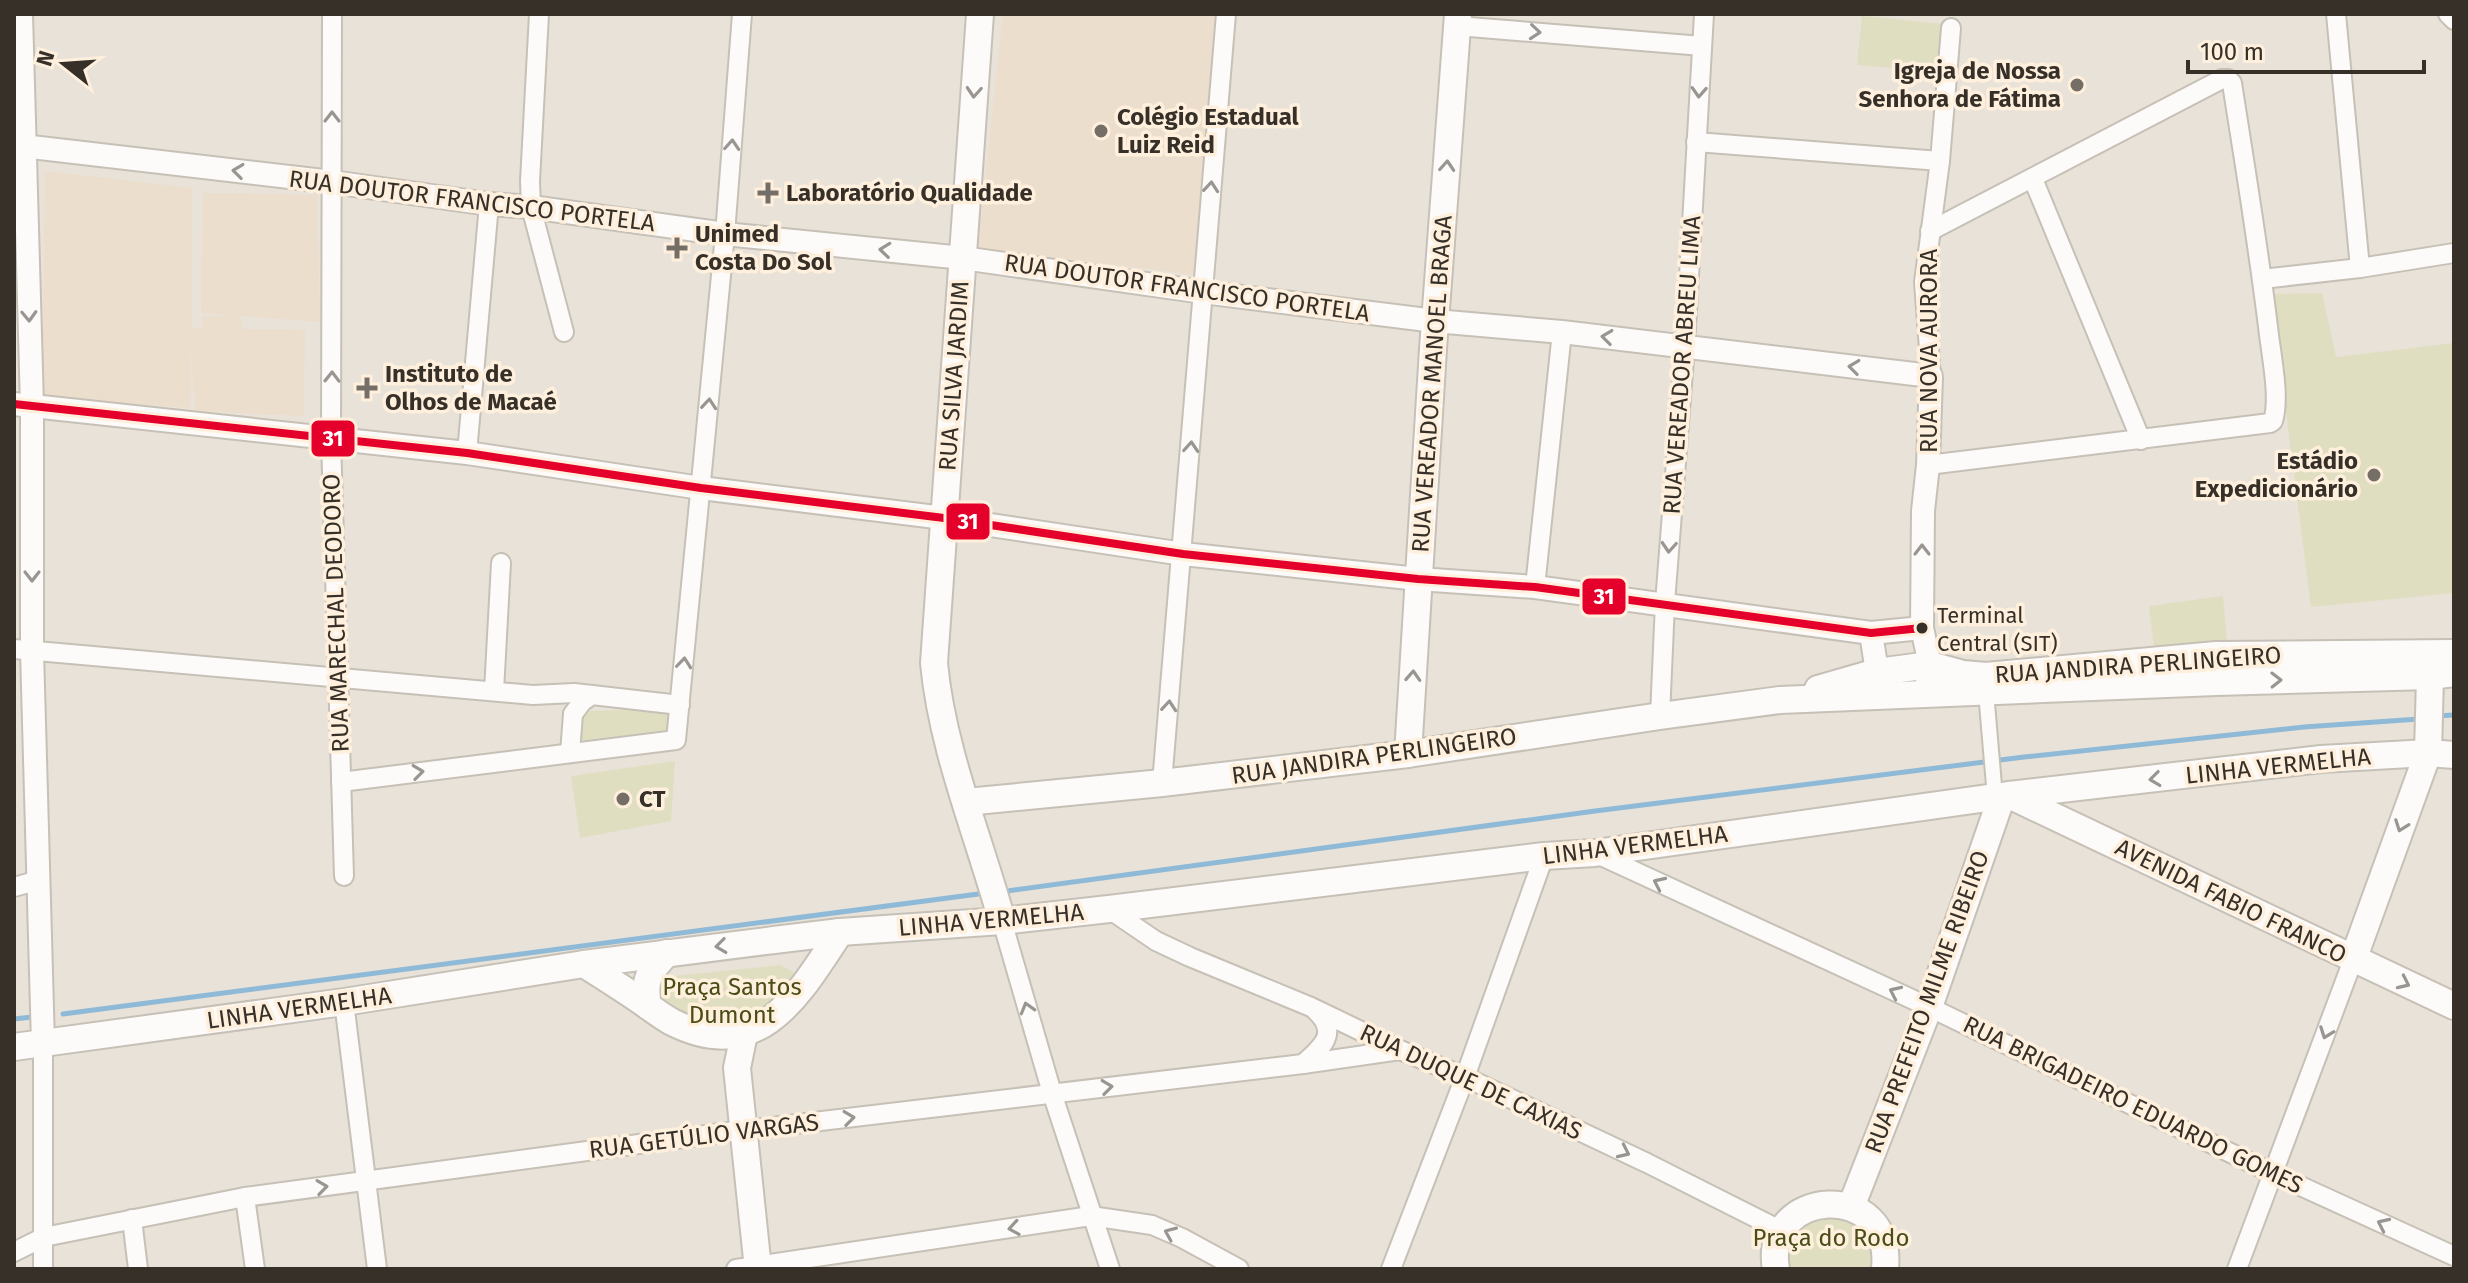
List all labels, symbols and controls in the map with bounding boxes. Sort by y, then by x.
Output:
north arrow [24,24,104,104]
one-way arrow [1529,24,1542,41]
scale bar [2188,24,2424,74]
text: 100 m [2200,38,2264,66]
text: N [30,47,60,69]
place label: Igreja de Nossa Senhora de Fátima [1858,57,2061,113]
marker: Igreja de Nossa Senhora de Fátima [2068,76,2086,94]
one-way arrow [966,86,983,99]
one-way arrow [1691,86,1708,99]
place label: Colégio Estadual Luiz Reid [1117,103,1300,159]
one-way arrow [323,110,341,123]
marker: Colégio Estadual Luiz Reid [1092,122,1110,140]
one-way arrow [723,138,740,151]
one-way arrow [1438,159,1455,172]
one-way arrow [231,163,244,180]
street label: RUA DOUTOR FRANCISCO PORTELA [287,165,657,237]
place label: Laboratório Qualidade [786,179,1033,207]
one-way arrow [1203,180,1220,193]
marker: Laboratório Qualidade [757,182,779,204]
street label: RUA VEREADOR MANOEL BRAGA [1406,214,1458,554]
street label: RUA VEREADOR ABREU LIMA [1658,214,1706,515]
place label: Unimed Costa Do Sol [695,220,833,276]
marker: Unimed Costa Do Sol [666,237,688,259]
one-way arrow [878,241,891,258]
street label: RUA DOUTOR FRANCISCO PORTELA [1003,248,1372,328]
street label: RUA NOVA AURORA [1915,248,1943,453]
street label: RUA SILVA JARDIM [933,280,975,472]
one-way arrow [20,310,37,323]
one-way arrow [1600,329,1613,346]
one-way arrow [1847,358,1860,375]
place label: Instituto de Olhos de Macaé [385,360,557,416]
one-way arrow [323,370,340,383]
marker: Instituto de Olhos de Macaé [356,377,378,399]
one-way arrow [701,397,718,410]
line badge: 31 [310,419,356,458]
text: 31 [321,425,344,452]
one-way arrow [1182,440,1199,453]
place label: Estádio Expedicionário [2195,447,2358,503]
marker: Estádio Expedicionário [2365,466,2383,484]
street label: RUA MARECHAL DEODORO [317,473,355,753]
line badge: 31 [945,502,991,541]
text: 31 [956,508,979,535]
one-way arrow [1661,541,1678,554]
one-way arrow [1914,543,1931,556]
one-way arrow [23,570,41,583]
line badge: 31 [1581,577,1627,616]
text: 31 [1592,583,1615,610]
place label: Terminal Central (SIT) [1937,602,2058,657]
marker: Terminal Central (SIT) [1914,620,1930,636]
street label: RUA JANDIRA PERLINGEIRO [1994,641,2282,689]
one-way arrow [675,656,692,669]
one-way arrow [1404,669,1421,682]
one-way arrow [2270,671,2283,689]
one-way arrow [1160,699,1177,712]
street label: RUA JANDIRA PERLINGEIRO [1230,722,1518,790]
street label: LINHA VERMELHA [2184,742,2372,790]
one-way arrow [411,764,425,781]
one-way arrow [2148,770,2162,787]
place label: CT [639,785,666,813]
marker: CT [614,790,632,808]
one-way arrow [2395,818,2411,832]
street label: LINHA VERMELHA [1541,820,1729,870]
street label: AVENIDA FABIO FRANCO [2111,833,2351,969]
street label: RUA PREFEITO MILME RIBEIRO [1859,847,1995,1157]
one-way arrow [1653,876,1668,892]
street label: LINHA VERMELHA [897,898,1085,942]
one-way arrow [714,938,727,955]
park label: Praça Santos Dumont [662,973,802,1029]
one-way arrow [2395,973,2410,989]
street label: LINHA VERMELHA [205,981,393,1035]
one-way arrow [1889,986,1904,1002]
one-way arrow [1020,1001,1037,1015]
street label: RUA BRIGADEIRO EDUARDO GOMES [1959,1010,2307,1200]
street label: RUA DUQUE DE CAXIAS [1355,1018,1587,1146]
one-way arrow [2319,1025,2336,1039]
one-way arrow [1100,1079,1114,1096]
street label: RUA GETÚLIO VARGAS [587,1107,821,1164]
one-way arrow [842,1109,855,1126]
one-way arrow [1616,1142,1630,1158]
one-way arrow [316,1178,329,1195]
one-way arrow [2377,1218,2391,1234]
one-way arrow [1007,1219,1021,1236]
park label: Praça do Rodo [1753,1224,1909,1252]
one-way arrow [1164,1227,1178,1243]

